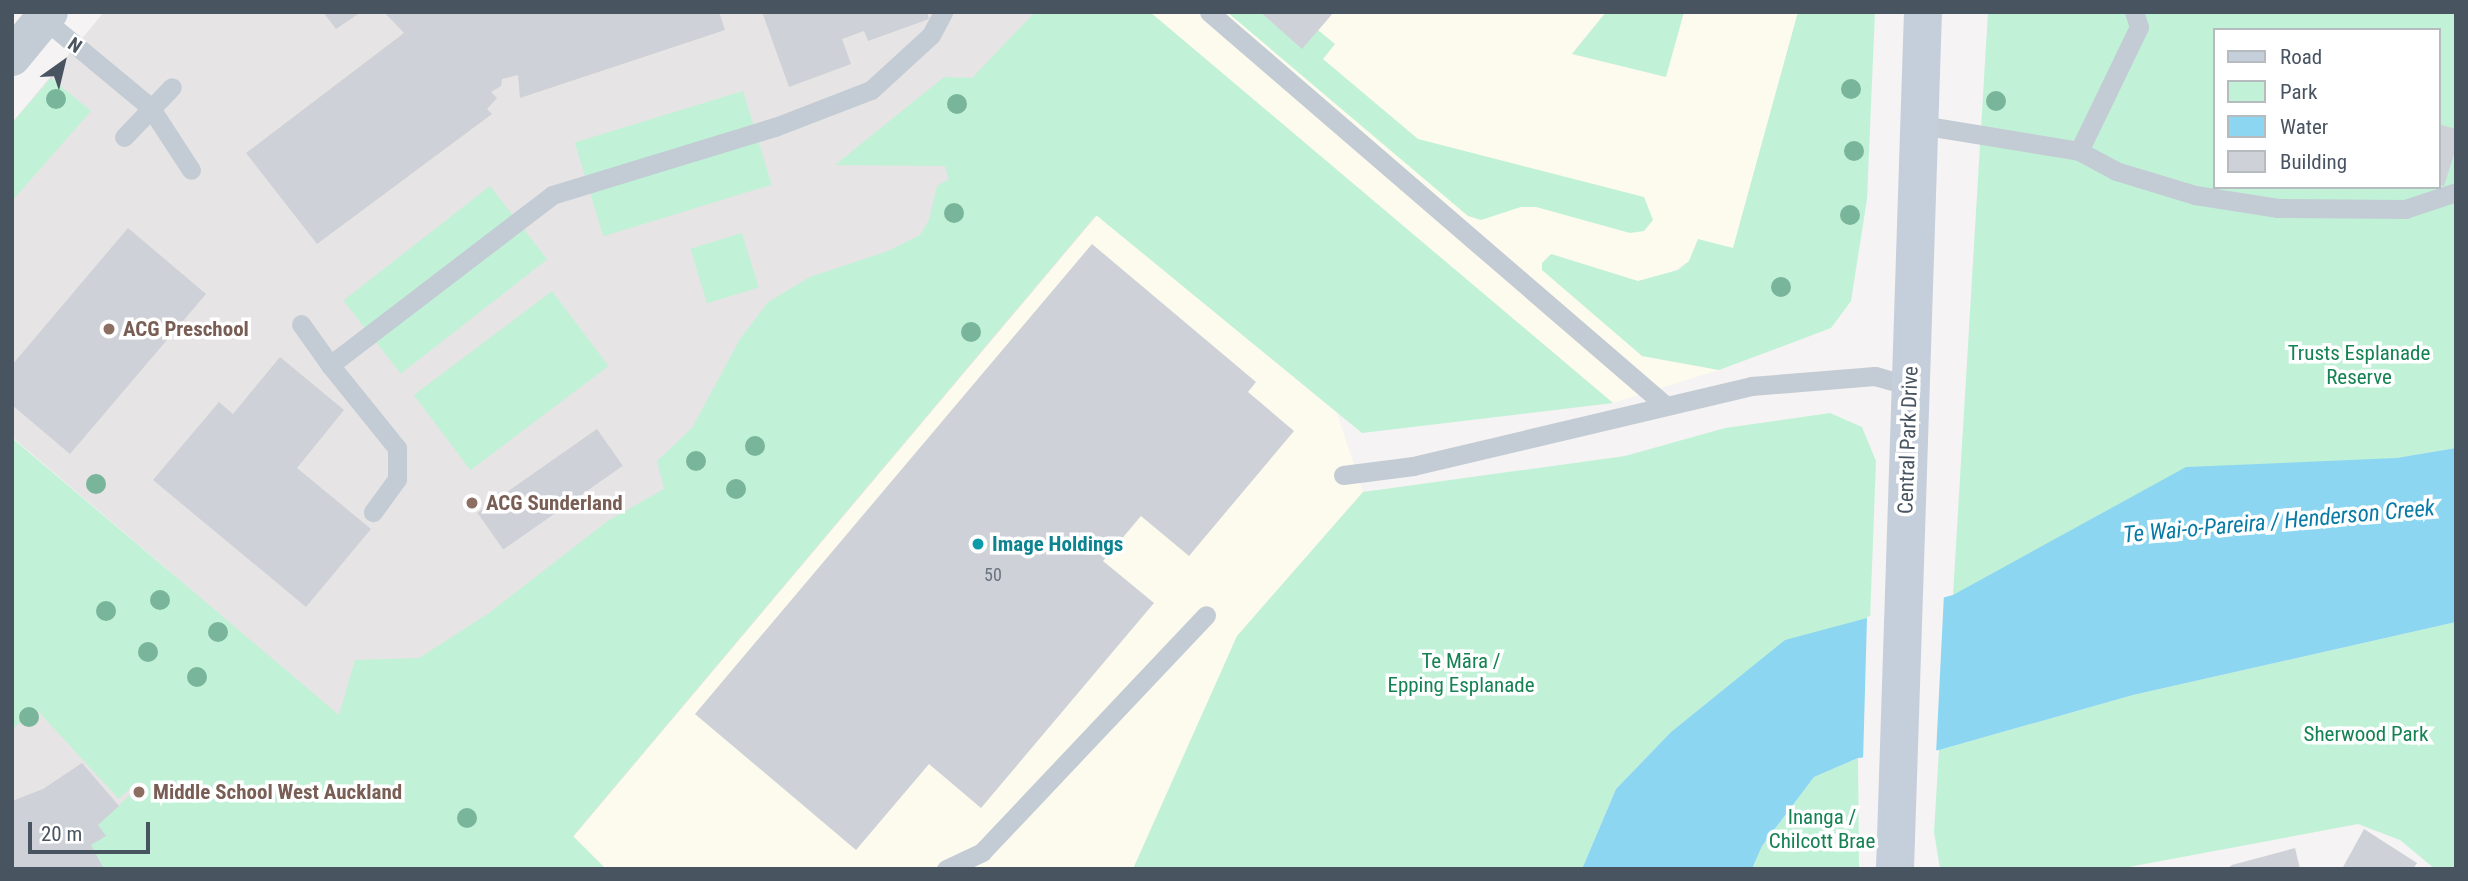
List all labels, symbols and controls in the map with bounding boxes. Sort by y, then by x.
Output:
north arrow [28,28,98,98]
legend [2212,28,2440,189]
text: N [64,32,86,58]
text: Road [2280,45,2322,69]
text: Park [2280,80,2317,104]
text: Water [2280,115,2328,139]
text: Building [2280,150,2347,174]
place label: ACG Preschool [123,316,249,342]
marker: ACG Preschool [101,321,117,337]
park label: Trusts Esplanade Reserve [2288,340,2430,390]
street label: Central Park Drive [1893,366,1923,514]
place label: ACG Sunderland [486,490,623,516]
marker: ACG Sunderland [464,495,480,511]
water label: Te Wai-o-Pareira / Henderson Creek [2122,495,2436,549]
place label: Image Holdings [992,531,1123,557]
marker: Image Holdings [970,536,986,552]
house number: 50 [984,564,1002,586]
park label: Te Māra / Epping Esplanade [1387,648,1535,698]
park label: Sherwood Park [2304,721,2428,747]
place label: Middle School West Auckland [153,779,402,805]
marker: Middle School West Auckland [131,784,147,800]
park label: Inanga / Chilcott Brae [1769,804,1875,854]
scale bar [32,808,154,852]
text: 20 m [41,822,82,846]

